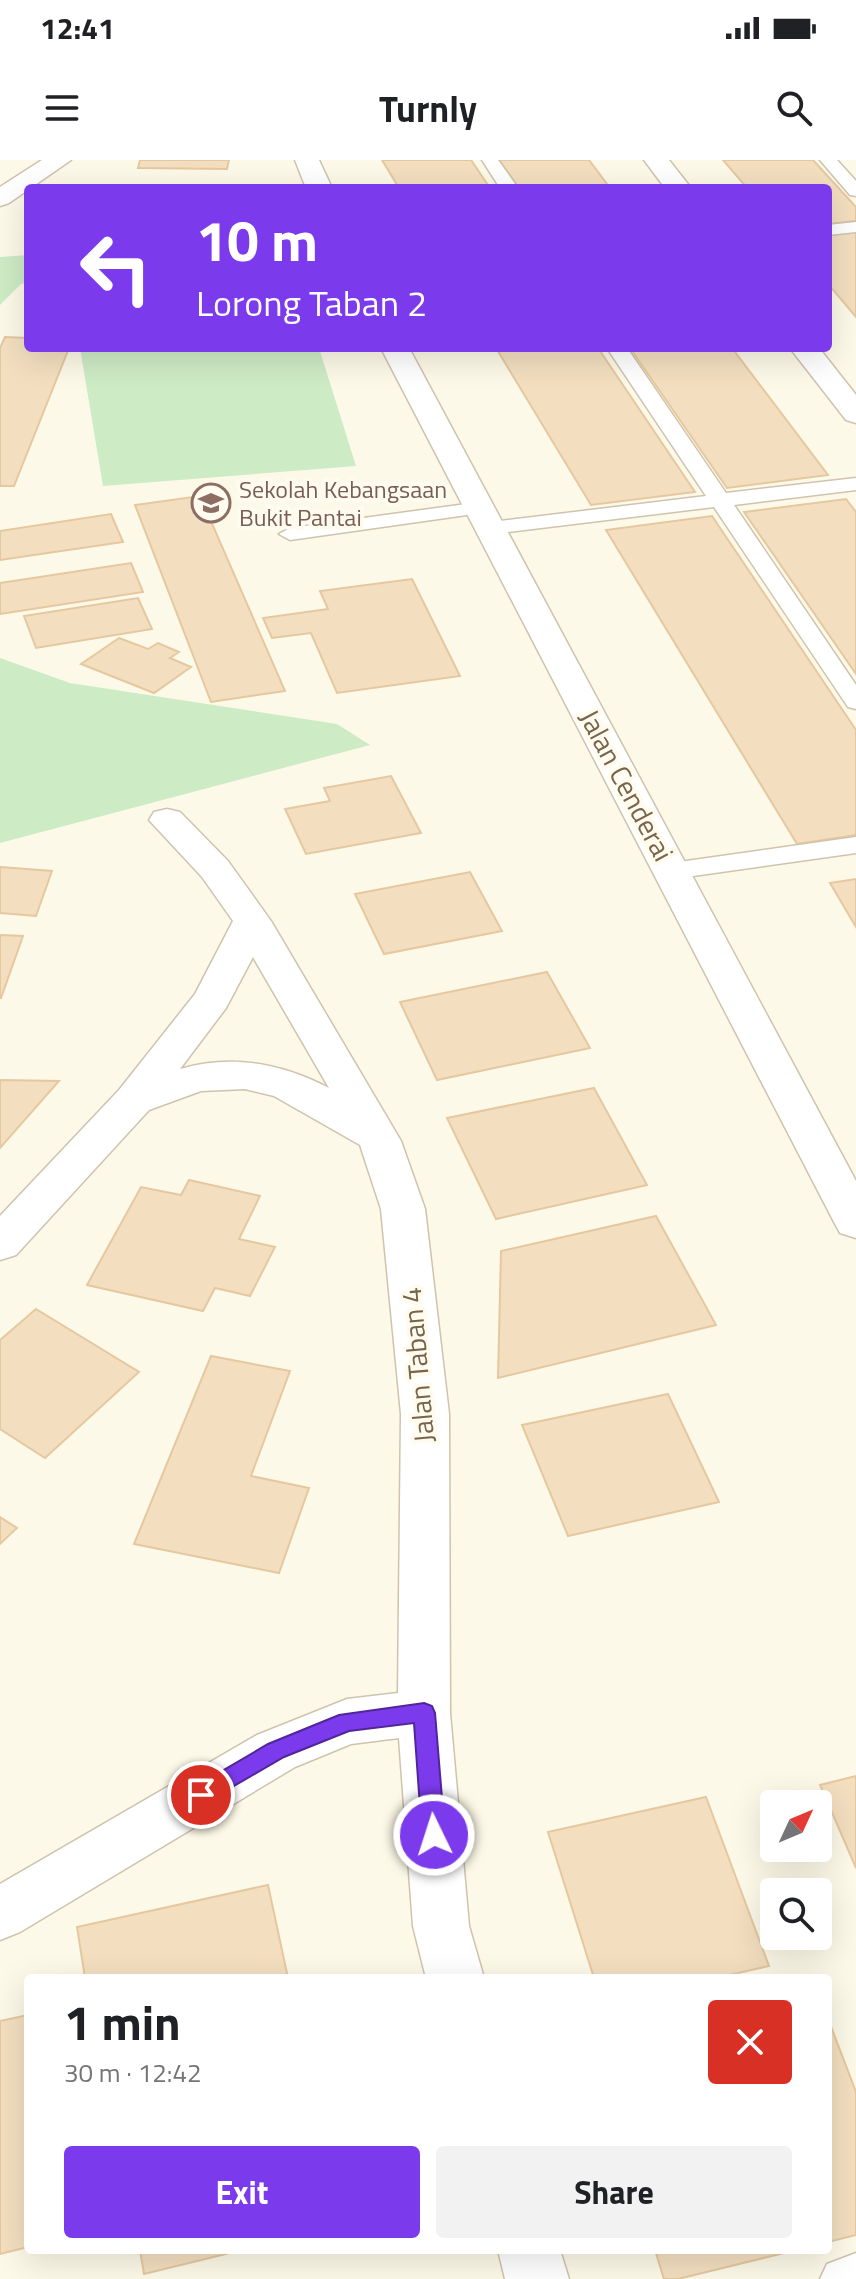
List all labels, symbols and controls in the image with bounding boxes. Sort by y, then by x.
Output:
text: 12:41 [40,5,115,51]
text: Turnly [379,81,477,136]
icon: menu [40,86,84,130]
icon: search [772,86,816,130]
text: 10 m [196,198,318,283]
icon: left [64,216,168,320]
text: Lorong Taban 2 [196,275,427,330]
place label: Sekolah Kebangsaan Bukit Pantai [239,471,447,535]
school or university icon: Sekolah Kebangsaan Bukit Pantai [190,482,232,524]
street label: Jalan Cenderai [569,701,685,869]
street label: Jalan Taban 4 [389,1286,445,1444]
pin [167,1761,235,1829]
icon: arrive [179,1773,223,1817]
north arrow [760,1790,832,1862]
map controls [760,1790,832,1950]
position arrow [392,1793,476,1877]
button: search [760,1878,832,1950]
text: 1 min [64,1986,181,2059]
button: close [708,2000,792,2084]
text: 30 m · 12:42 [64,2053,202,2092]
button: Exit [64,2146,420,2238]
button: Share [436,2146,792,2238]

